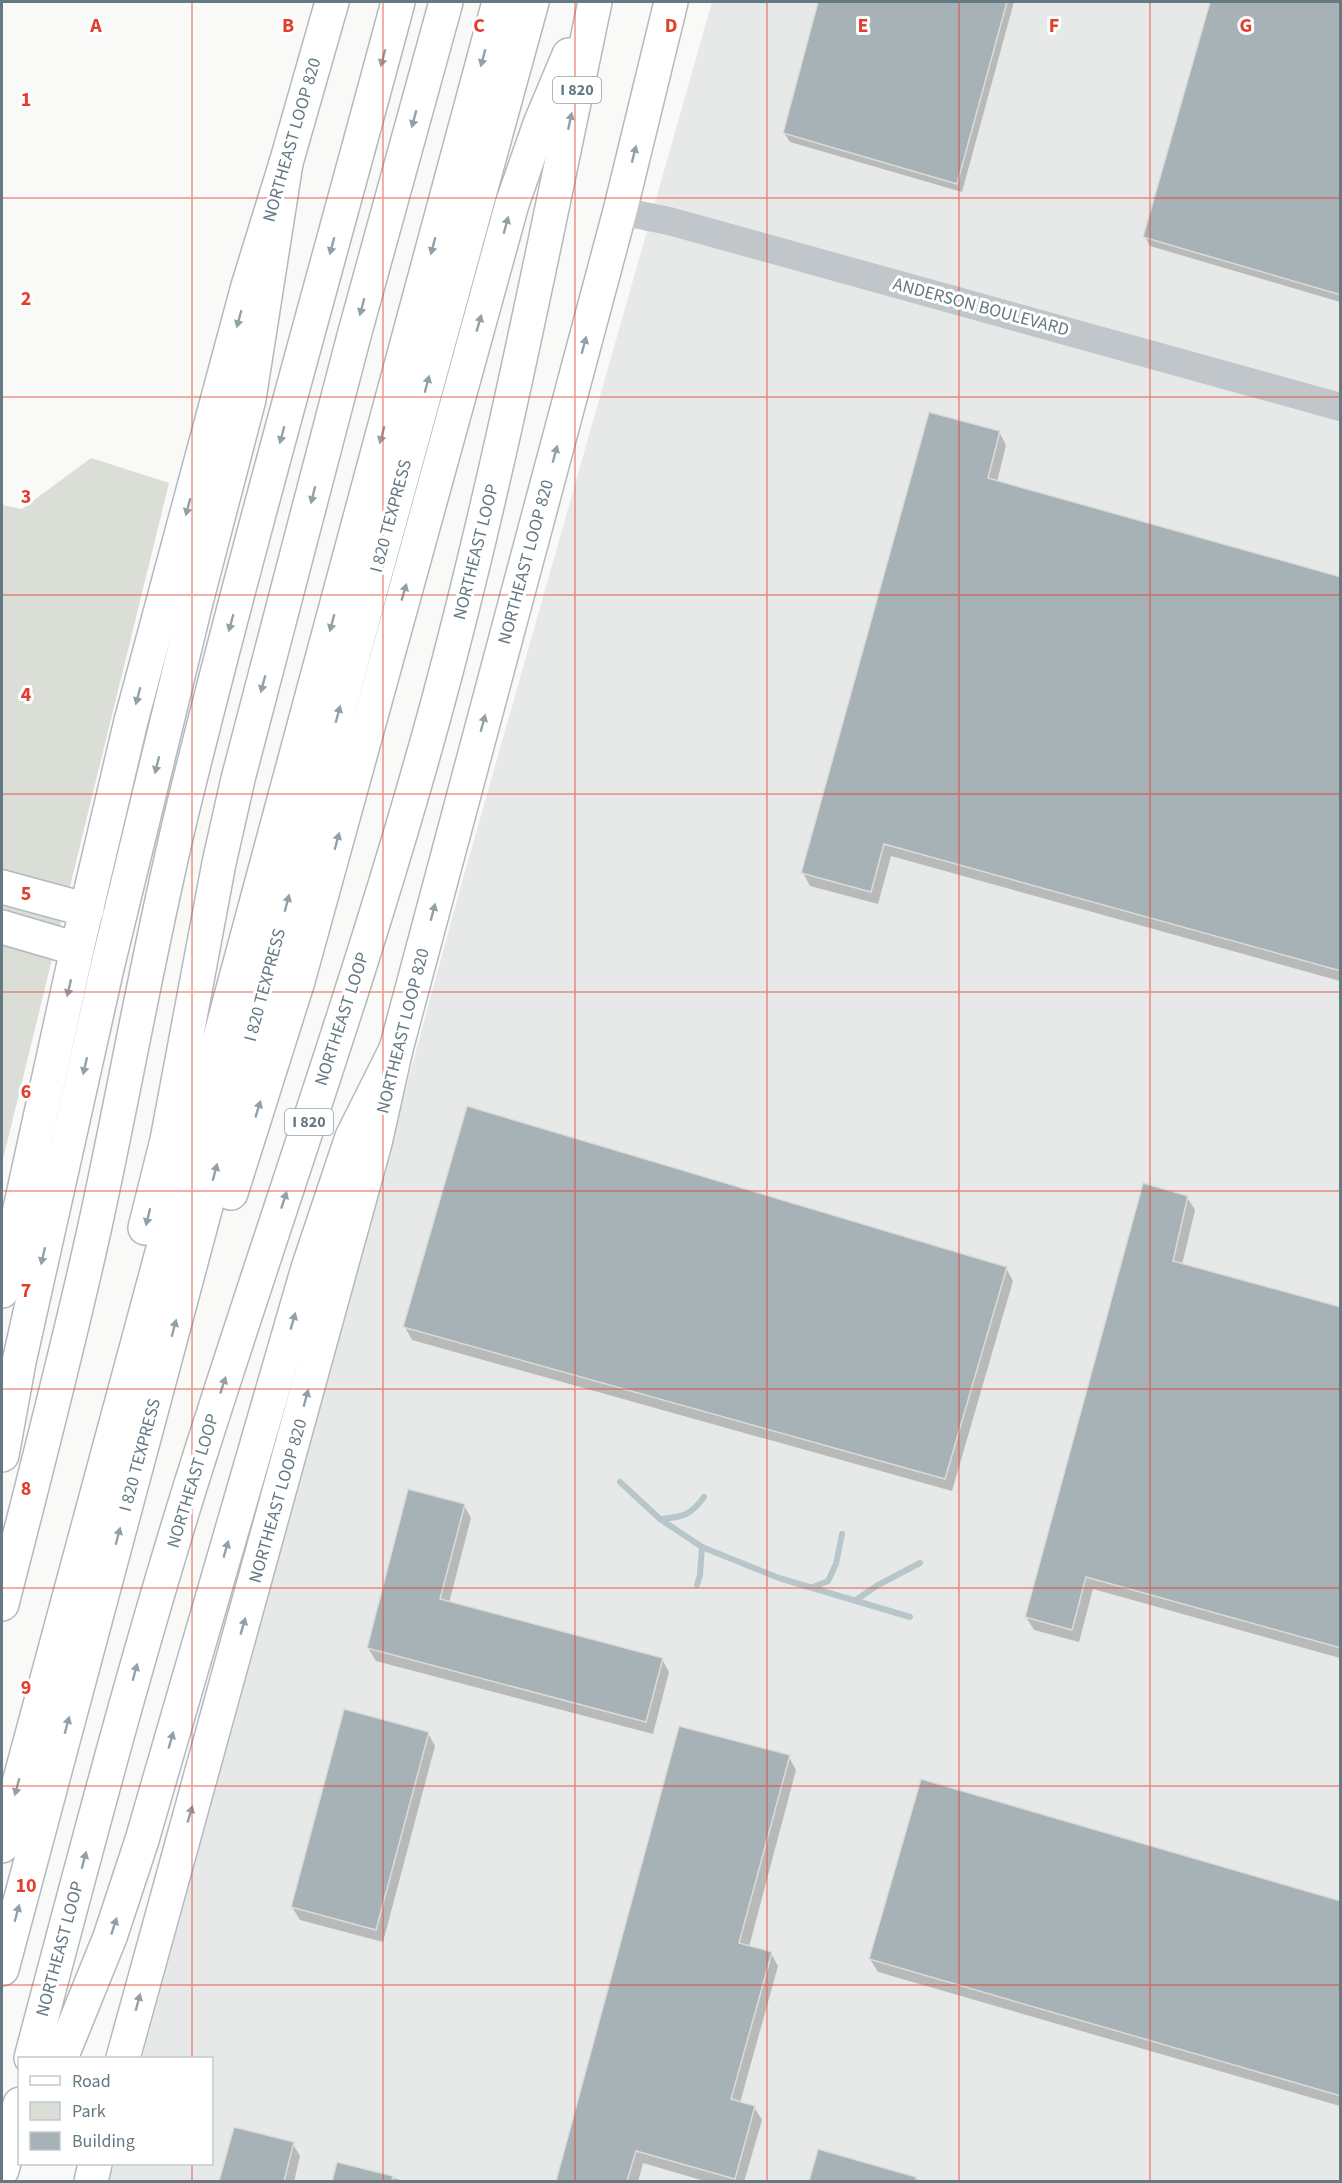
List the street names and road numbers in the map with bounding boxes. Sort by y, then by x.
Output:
street label: NORTHEAST LOOP 820 [257,55,327,225]
road number: I 820 [553,77,601,103]
street label: ANDERSON BOULEVARD [890,271,1072,343]
street label: I 820 TEXPRESS [364,457,418,575]
street label: NORTHEAST LOOP 820 [492,477,560,647]
street label: NORTHEAST LOOP [447,481,505,623]
street label: I 820 TEXPRESS [238,926,292,1044]
street label: NORTHEAST LOOP 820 [370,946,436,1116]
street label: NORTHEAST LOOP [309,949,375,1089]
road number: I 820 [285,1109,333,1135]
street label: I 820 TEXPRESS [113,1396,167,1514]
street label: NORTHEAST LOOP [161,1411,225,1551]
street label: NORTHEAST LOOP 820 [243,1416,313,1586]
street label: NORTHEAST LOOP [30,1879,90,2019]

